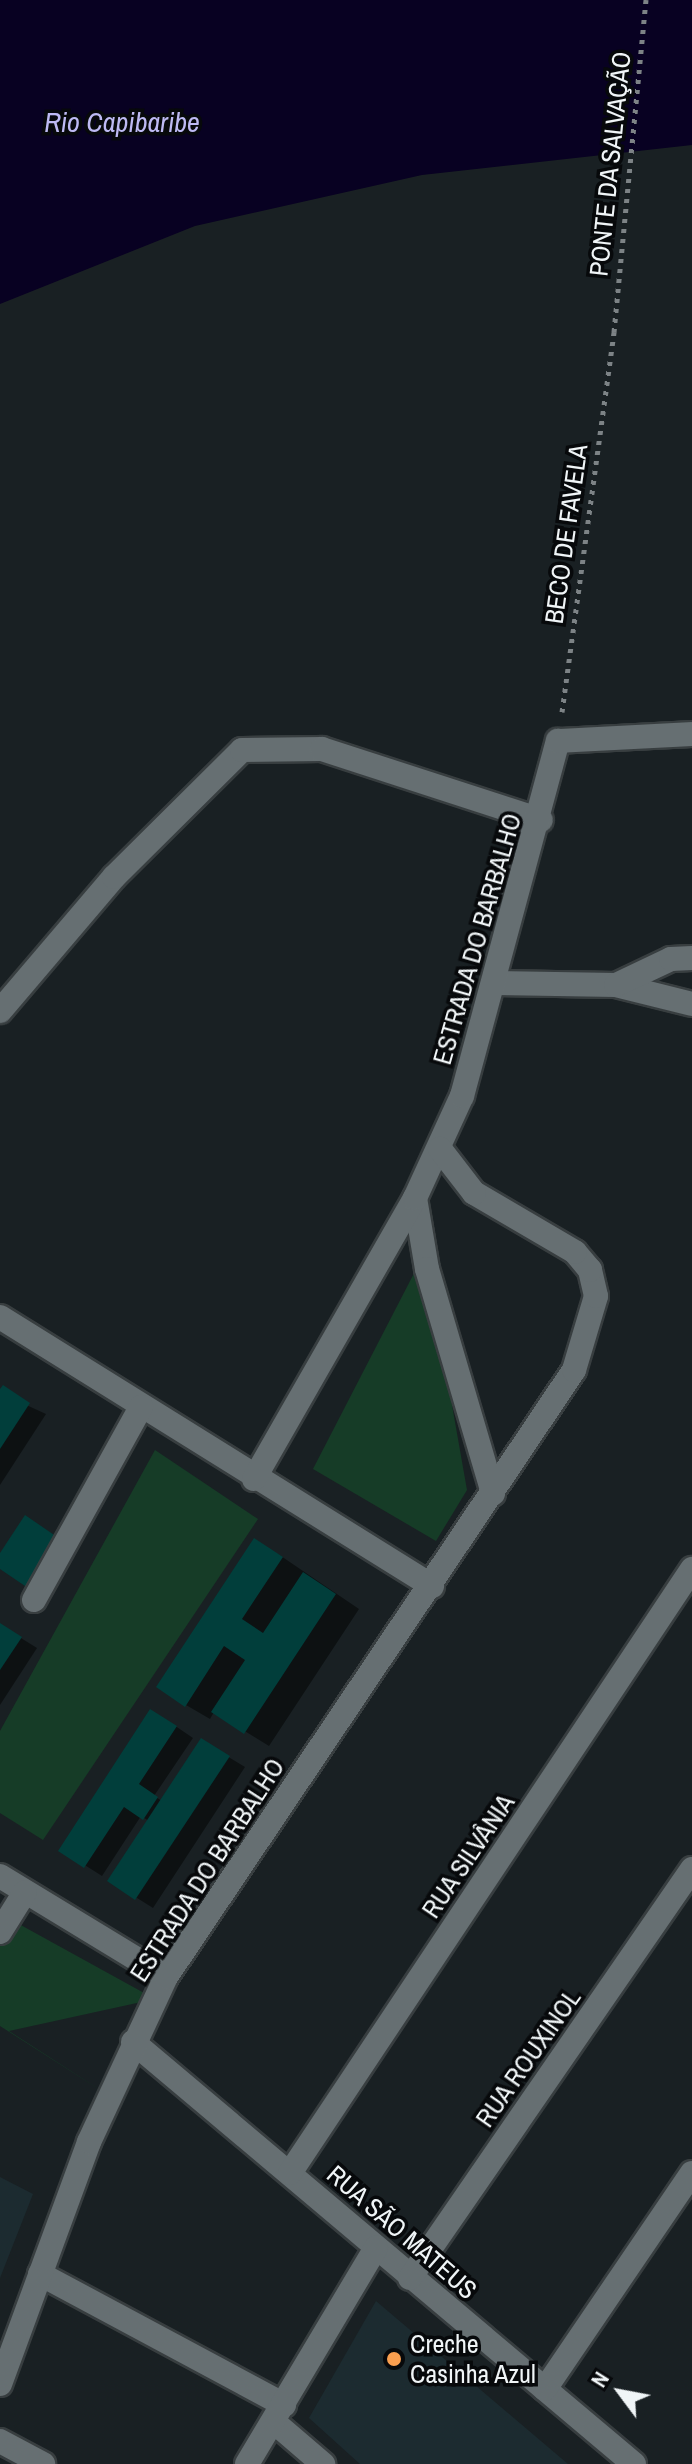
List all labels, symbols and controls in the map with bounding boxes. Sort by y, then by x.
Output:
street label: PONTE DA SALVAÇÃO [583,50,637,278]
water label: Rio Capibaribe [44,105,200,139]
street label: BECO DE FAVELA [538,442,594,626]
street label: ESTRADA DO BARBALHO [426,809,528,1069]
street label: ESTRADA DO BARBALHO [123,1752,291,1988]
street label: RUA SILVÂNIA [415,1788,521,1924]
street label: RUA ROUXINOL [469,1983,587,2133]
street label: RUA SÃO MATEUS [320,2158,484,2306]
place label: Creche Casinha Azul [410,2328,537,2390]
marker: Creche Casinha Azul [385,2350,403,2368]
north arrow [580,2352,660,2432]
text: N [583,2366,616,2393]

